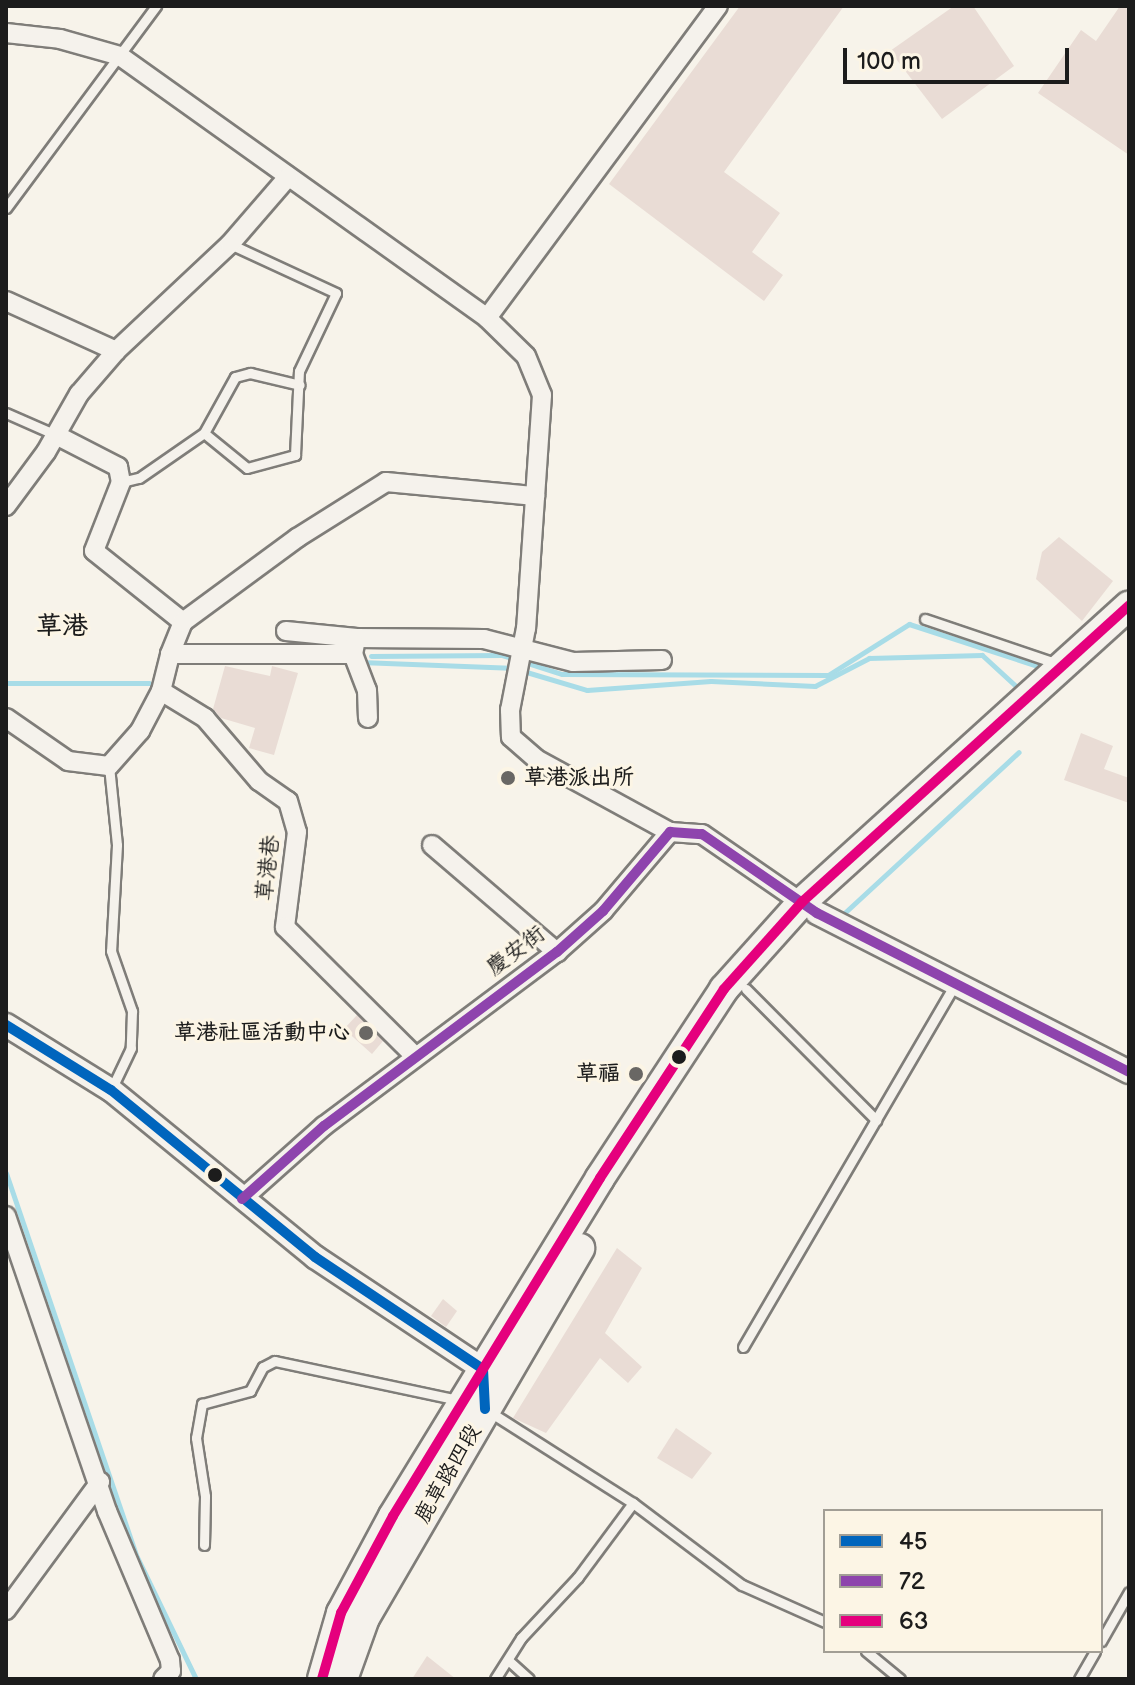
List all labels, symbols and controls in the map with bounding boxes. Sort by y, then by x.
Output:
scale bar [847,32,1073,82]
text: 100 m [857,47,921,76]
district label: 草港 [36,611,88,643]
place label: 草港派出所 [524,765,634,791]
marker: 草港派出所 [499,769,517,787]
street label: 草港巷 [251,834,285,902]
street label: 慶安街 [482,921,550,981]
place label: 草港社區活動中心 [174,1020,350,1046]
marker: 草港社區活動中心 [357,1024,375,1042]
unlabelled marker [671,1049,687,1065]
place label: 草福 [576,1061,620,1087]
marker: 草福 [627,1065,645,1083]
unlabelled marker [207,1167,223,1183]
street label: 鹿草路四段 [409,1420,487,1528]
legend [823,1509,1103,1653]
text: 45 [899,1527,927,1556]
text: 72 [899,1567,925,1596]
text: 63 [899,1607,928,1636]

